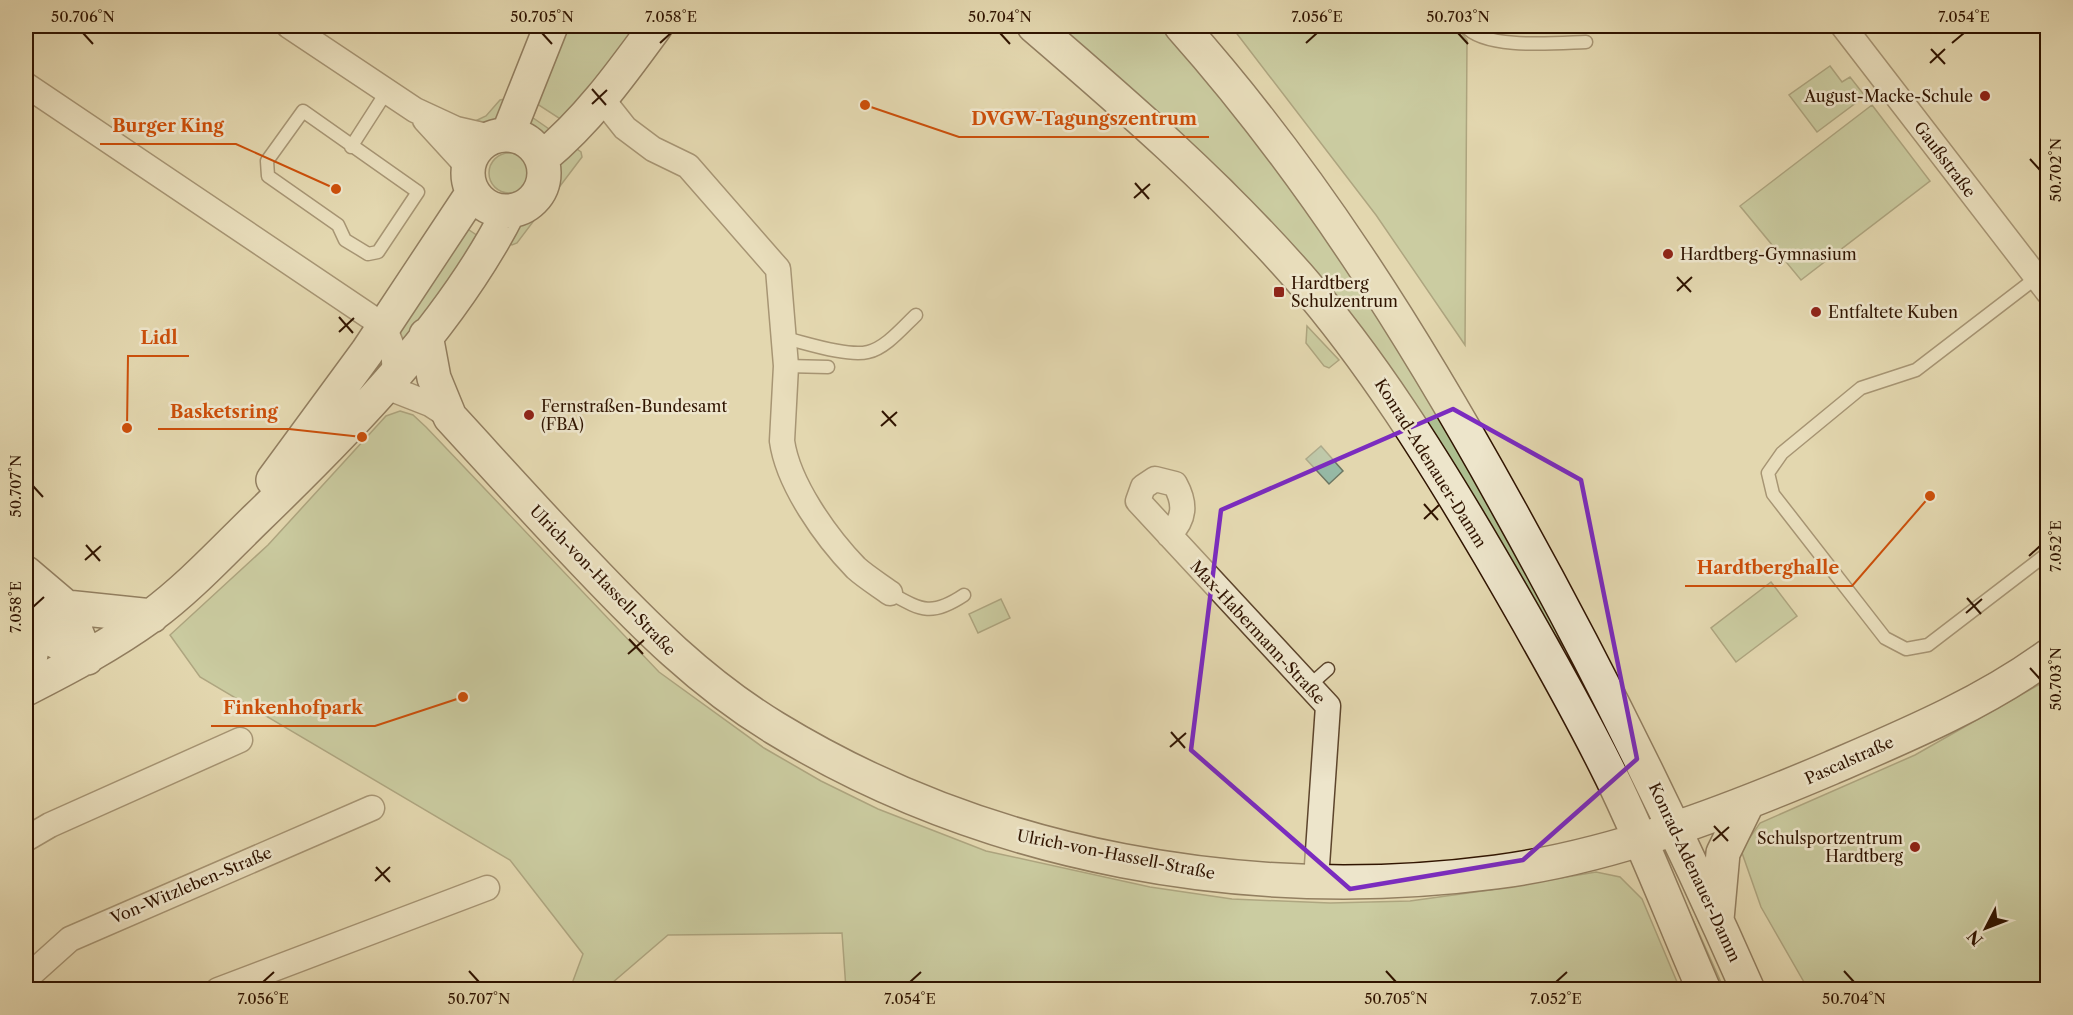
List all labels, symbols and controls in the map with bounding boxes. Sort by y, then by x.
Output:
text: 50.706°N [51,7,115,26]
text: 50.705°N [510,7,574,26]
text: 7.058°E [645,7,697,26]
text: 50.704°N [968,7,1032,26]
text: 7.056°E [1291,7,1343,26]
text: 50.703°N [1426,7,1490,26]
text: 7.054°E [1938,7,1990,26]
place label: August-Macke-Schule [1803,86,1973,106]
marker: August-Macke-Schule [1978,89,1992,103]
callout: DVGW-Tagungszentrum [959,101,1209,137]
callout: Burger King [100,108,236,144]
text: DVGW-Tagungszentrum [971,108,1197,130]
text: Burger King [112,115,224,137]
street label: Gaußstraße [1910,117,1980,201]
text: 50.702°N [2046,138,2065,202]
place label: Hardtberg-Gymnasium [1680,244,1857,264]
marker: Hardtberg-Gymnasium [1661,247,1675,261]
place label: Hardtberg Schulzentrum [1291,273,1398,311]
marker: Hardtberg Schulzentrum [1272,285,1286,299]
place label: Entfaltete Kuben [1828,302,1958,322]
marker: Entfaltete Kuben [1809,305,1823,319]
callout: Lidl [128,320,189,356]
text: Lidl [140,327,178,349]
street label: Konrad-Adenauer-Damm [1371,375,1491,551]
callout: Basketsring [158,393,289,429]
place label: Fernstraßen-Bundesamt (FBA) [541,396,727,434]
text: Basketsring [170,401,278,423]
marker: Fernstraßen-Bundesamt (FBA) [522,408,536,422]
text: 50.707°N [6,455,25,517]
street label: Ulrich-von-Hassell-Straße [526,501,680,659]
text: 7.052°E [2046,520,2065,572]
callout: Hardtberghalle [1685,550,1852,586]
street label: Max-Habermann-Straße [1186,556,1330,708]
text: Hardtberghalle [1697,557,1839,579]
text: 7.058°E [6,581,25,633]
text: 50.703°N [2046,647,2065,711]
callout: Finkenhofpark [211,690,375,726]
text: Finkenhofpark [223,697,364,719]
street label: Pascalstraße [1802,732,1897,788]
street label: Konrad-Adenauer-Damm [1645,779,1745,965]
street label: Ulrich-von-Hassell-Straße [1015,825,1217,883]
place label: Schulsportzentrum Hardtberg [1757,828,1904,866]
marker: Schulsportzentrum Hardtberg [1908,840,1922,854]
street label: Von-Witzleben-Straße [107,842,274,928]
north arrow [1956,898,2016,958]
text: N [1963,926,1987,950]
text: 7.056°E [237,989,289,1008]
text: 50.707°N [448,989,510,1008]
text: 7.054°E [884,989,936,1008]
text: 50.705°N [1364,989,1428,1008]
text: 7.052°E [1530,989,1582,1008]
text: 50.704°N [1822,989,1886,1008]

